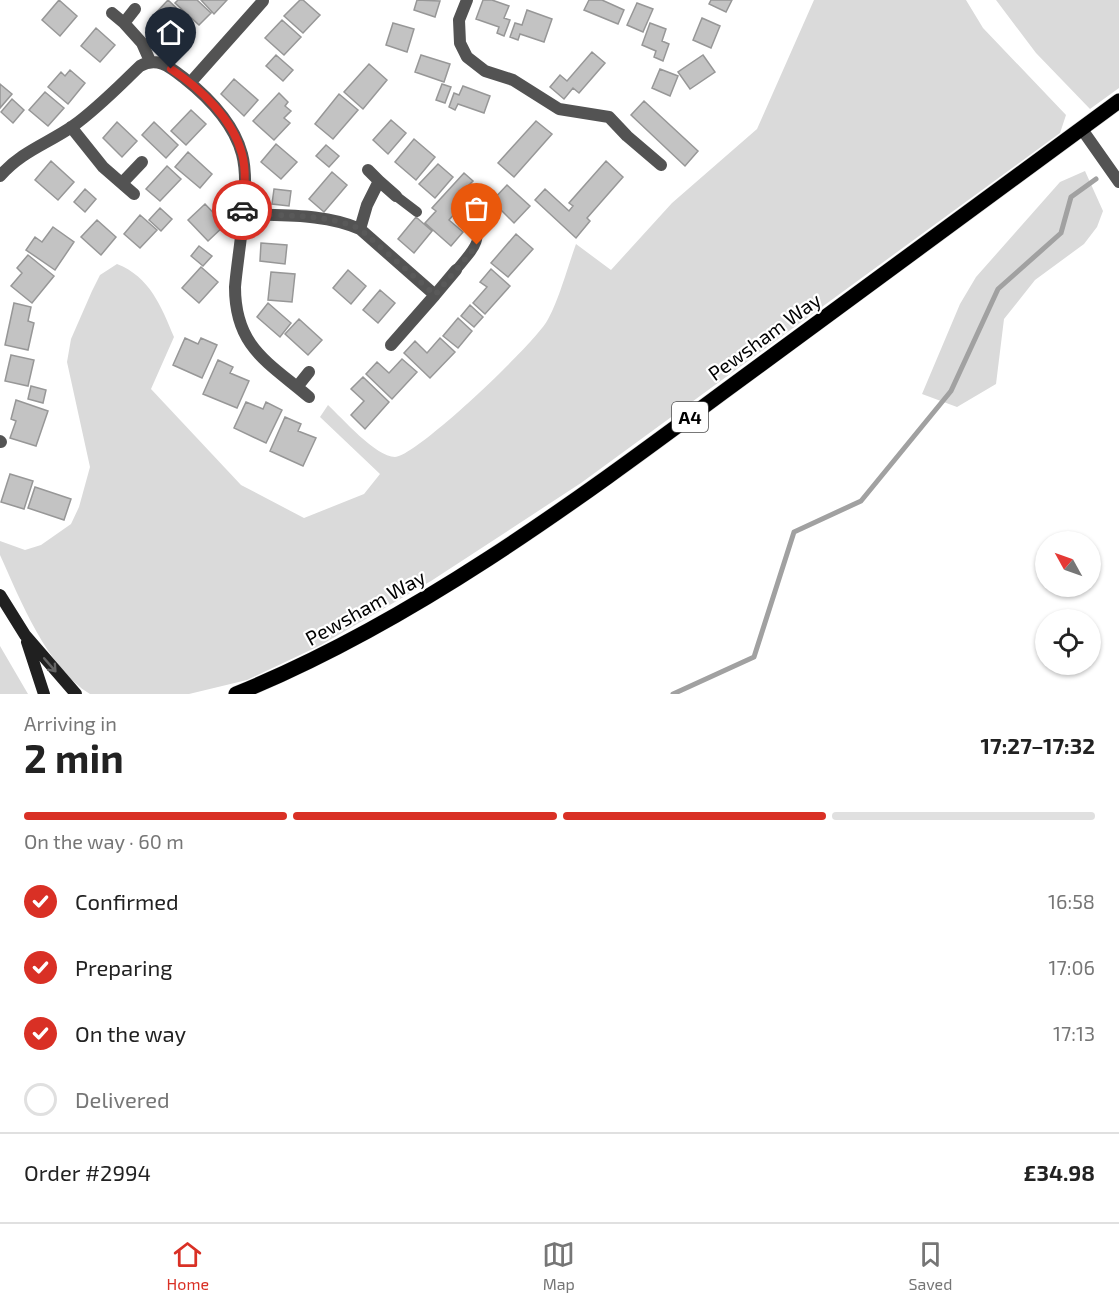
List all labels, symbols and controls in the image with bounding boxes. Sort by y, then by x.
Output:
pin [145,7,196,69]
icon: home [154,16,187,49]
courier [212,180,272,240]
pin [451,183,502,245]
icon: bag [460,192,493,225]
icon: car [226,194,259,227]
street label: Pewsham Way [703,287,825,385]
road number: A4 [672,402,708,432]
north arrow [1035,531,1101,597]
map controls [1035,531,1101,675]
street label: Pewsham Way [301,564,430,650]
button: locate [1035,609,1101,675]
one-way arrow [43,657,57,672]
text: Arriving in [24,711,117,735]
text: 17:27–17:32 [981,732,1095,758]
text: 2 min [24,734,124,781]
text: On the way · 60 m [24,829,184,853]
icon: check [24,885,57,918]
text: Confirmed [75,888,179,914]
text: 16:58 [1048,889,1095,913]
icon: check [24,951,57,984]
text: Preparing [75,954,173,980]
text: 17:06 [1049,955,1095,979]
icon: check [24,1017,57,1050]
text: On the way [75,1020,186,1046]
text: 17:13 [1053,1021,1095,1045]
text: Delivered [75,1086,170,1112]
text: Order #2994 [24,1159,151,1185]
text: £34.98 [1024,1159,1095,1185]
tab: Home [167,1238,209,1293]
tab: Map [542,1238,575,1293]
tab: Saved [908,1238,952,1293]

